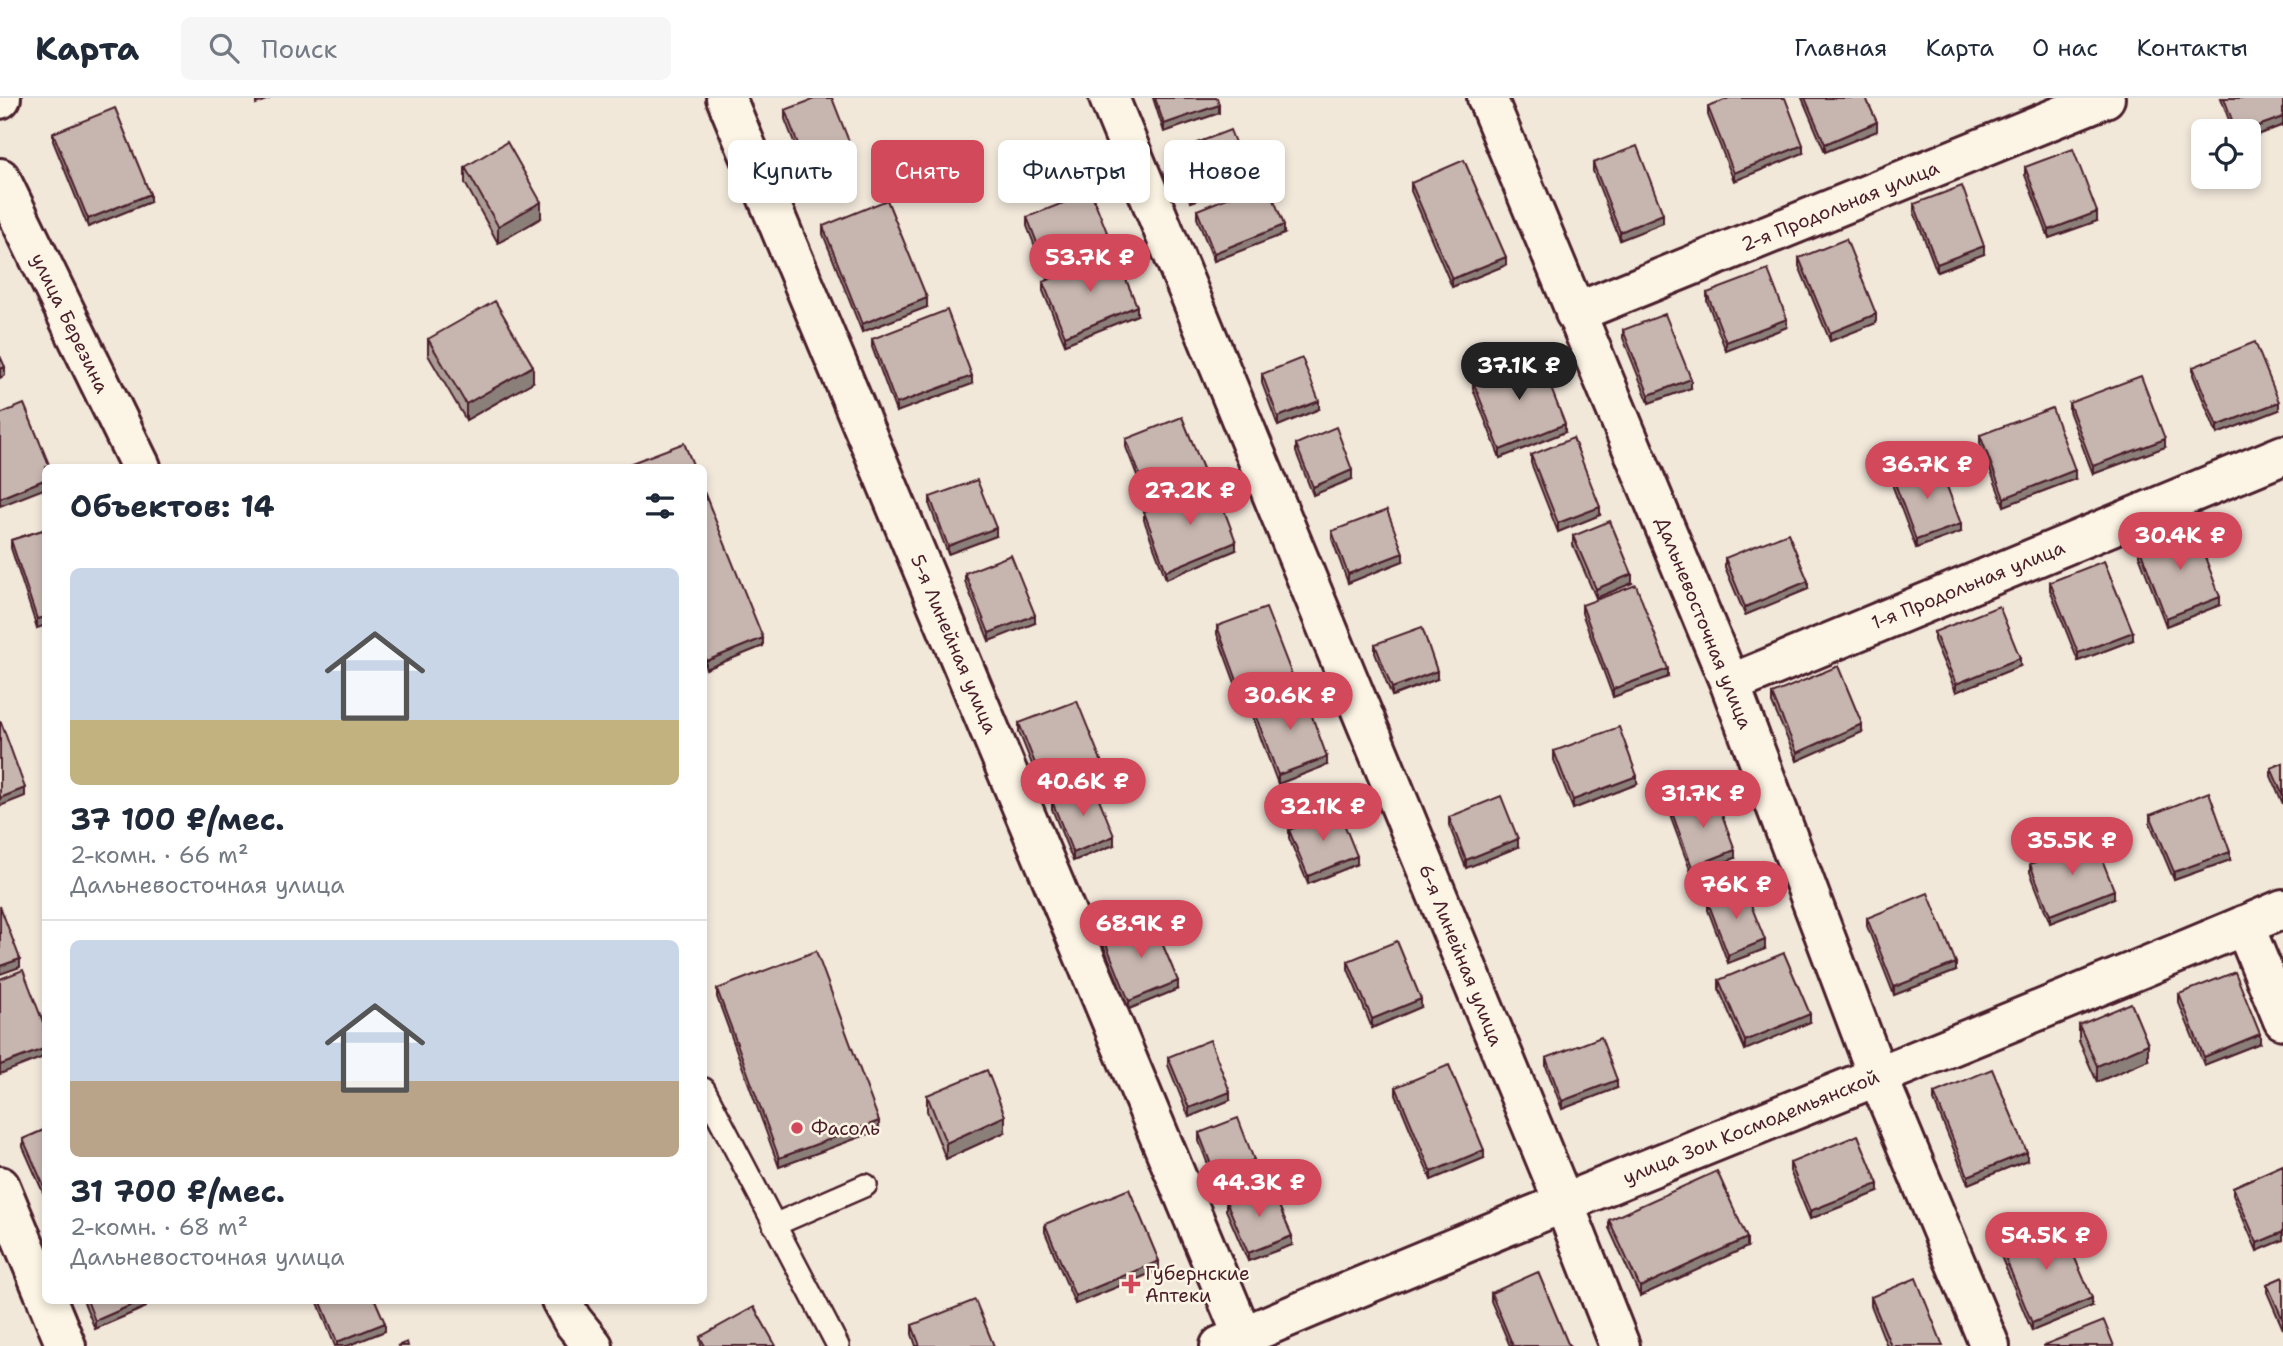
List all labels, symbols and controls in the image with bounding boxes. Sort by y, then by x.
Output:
search box [181,17,671,80]
text: Карта [35,26,139,71]
icon: search [205,29,243,67]
text: Поиск [261,31,337,66]
text: Главная [1794,32,1887,64]
text: Карта [1925,32,1994,64]
text: О нас [2032,32,2098,64]
text: Контакты [2136,32,2248,64]
map controls [2191,119,2261,189]
button: locate [2191,119,2261,189]
chip: Купить [728,140,857,203]
chip: Снять [871,140,984,203]
chip: Фильтры [998,140,1150,203]
chip: Новое [1164,140,1285,203]
street label: 2-я Продольная улица [1737,155,1943,257]
pin: 53.7K ₽ [1025,234,1155,294]
text: 53.7K ₽ [1045,242,1135,272]
street label: улица Березина [25,249,115,397]
pin: 37.1K ₽ [1454,342,1584,402]
text: 37.1K ₽ [1477,350,1561,380]
pin: 36.7K ₽ [1862,442,1992,501]
text: 36.7K ₽ [1881,449,1973,479]
pin: 27.2K ₽ [1125,468,1255,527]
text: 27.2K ₽ [1144,475,1236,505]
text: Объектов: 14 [70,486,275,527]
icon: filters [641,487,679,525]
pin: 30.4K ₽ [2115,512,2245,572]
street label: Дальневосточная улица [1650,513,1758,733]
text: 30.4K ₽ [2134,520,2226,550]
street label: 1-я Продольная улица [1868,535,2069,635]
street label: 5-я Линейная улица [905,551,1003,738]
icon: home [312,613,438,739]
pin: 30.6K ₽ [1225,672,1355,732]
text: 30.6K ₽ [1244,680,1336,710]
pin: 40.6K ₽ [1018,758,1148,818]
text: 40.6K ₽ [1037,766,1129,796]
pin: 31.7K ₽ [1638,770,1768,830]
text: 31.7K ₽ [1661,778,1745,808]
pin: 32.1K ₽ [1258,784,1388,843]
text: 32.1K ₽ [1280,791,1366,821]
text: 37 100 ₽/мес. [70,799,285,840]
pin: 35.5K ₽ [2007,818,2137,877]
text: 35.5K ₽ [2027,825,2117,855]
text: 2-комн. · 66 m² [70,840,249,870]
street label: 6-я Линейная улица [1413,860,1509,1050]
pin: 76K ₽ [1687,862,1785,921]
text: 76K ₽ [1700,869,1772,899]
text: Дальневосточная улица [70,870,344,900]
pin: 68.9K ₽ [1076,900,1206,960]
text: 68.9K ₽ [1096,908,1186,938]
icon: home [312,985,438,1111]
street label: улица Зои Космодемьянской [1619,1064,1883,1190]
place label: Фасоль [811,1116,880,1141]
marker: Фасоль [789,1120,805,1136]
pin: 44.3K ₽ [1194,1160,1324,1219]
text: 44.3K ₽ [1213,1167,1305,1197]
text: 31 700 ₽/мес. [70,1171,285,1212]
text: 2-комн. · 68 m² [70,1212,248,1242]
pin: 54.5K ₽ [1981,1212,2111,1272]
text: 54.5K ₽ [2001,1220,2091,1250]
text: Дальневосточная улица [70,1242,344,1272]
place label: Губернские Аптеки [1145,1261,1250,1308]
marker: Губернские Аптеки [1123,1276,1139,1292]

